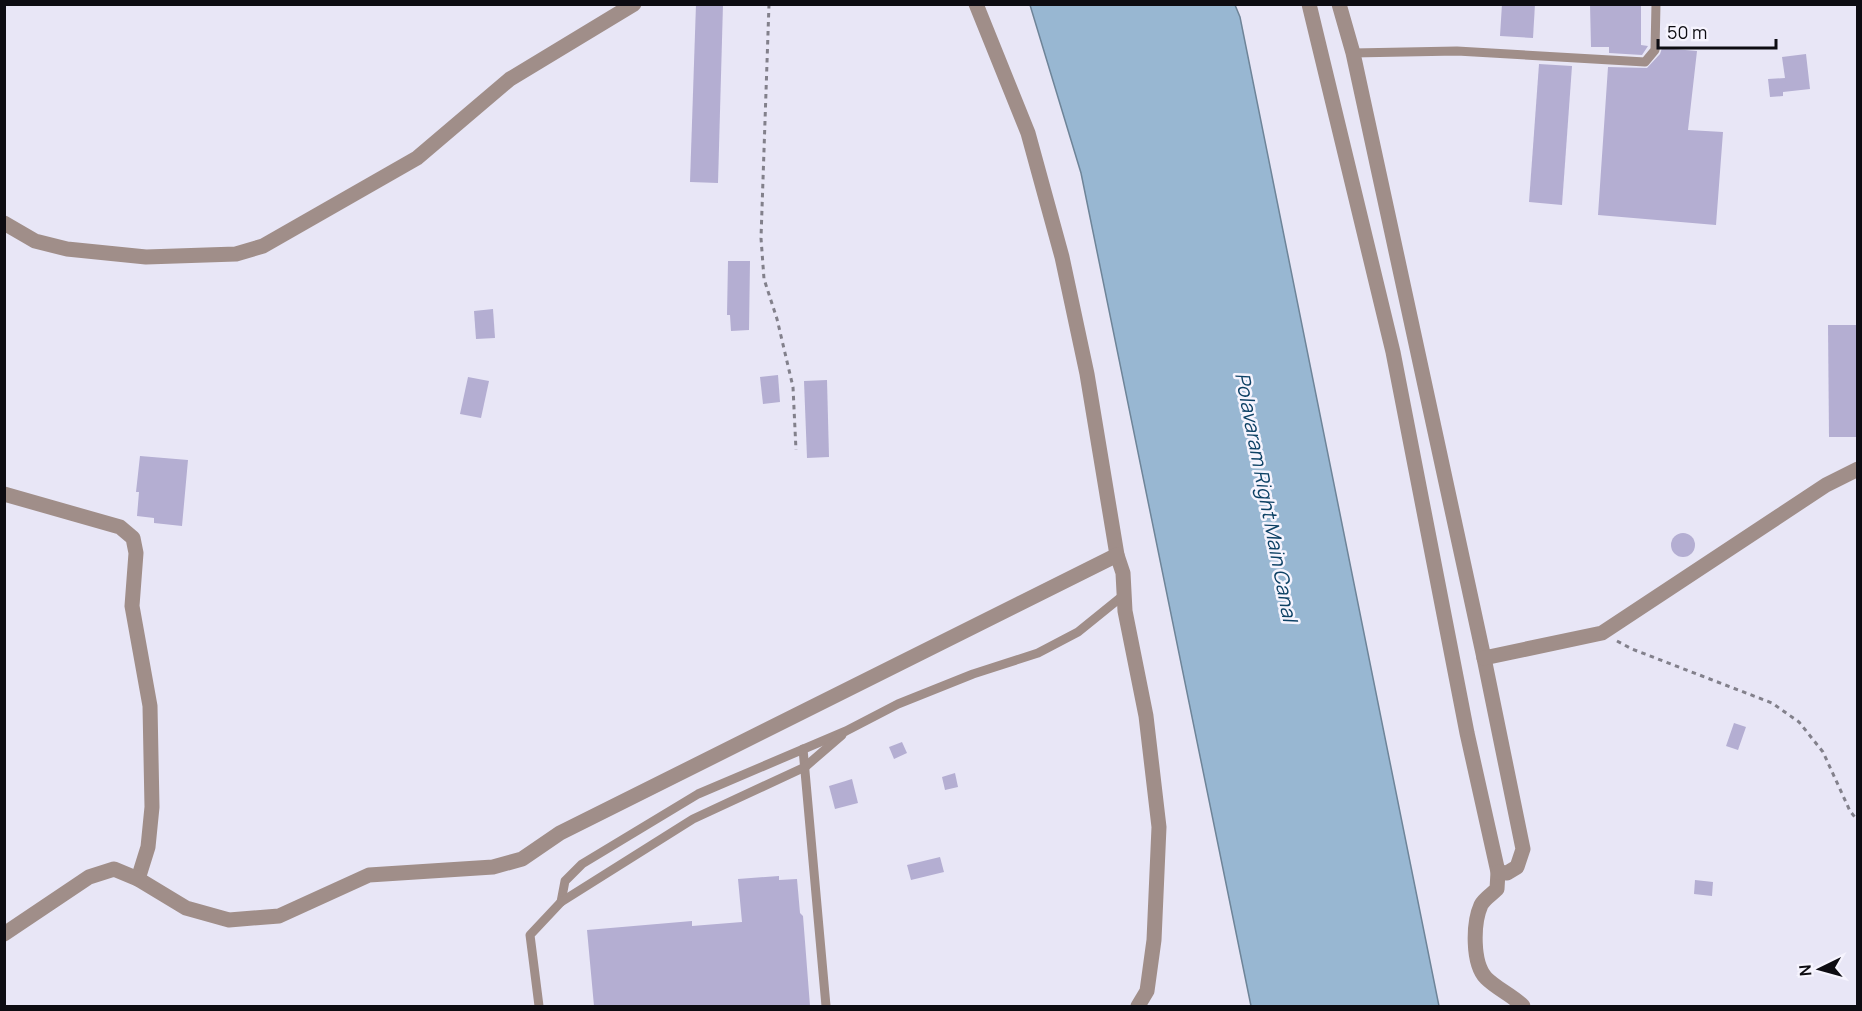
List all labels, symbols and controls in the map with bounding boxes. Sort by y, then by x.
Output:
scale bar [1658,12,1776,50]
text: 50 m [1667,20,1707,44]
water label: Polavaram Right Main Canal [1229,370,1304,626]
north arrow [1790,939,1850,999]
text: N [1794,964,1817,977]

